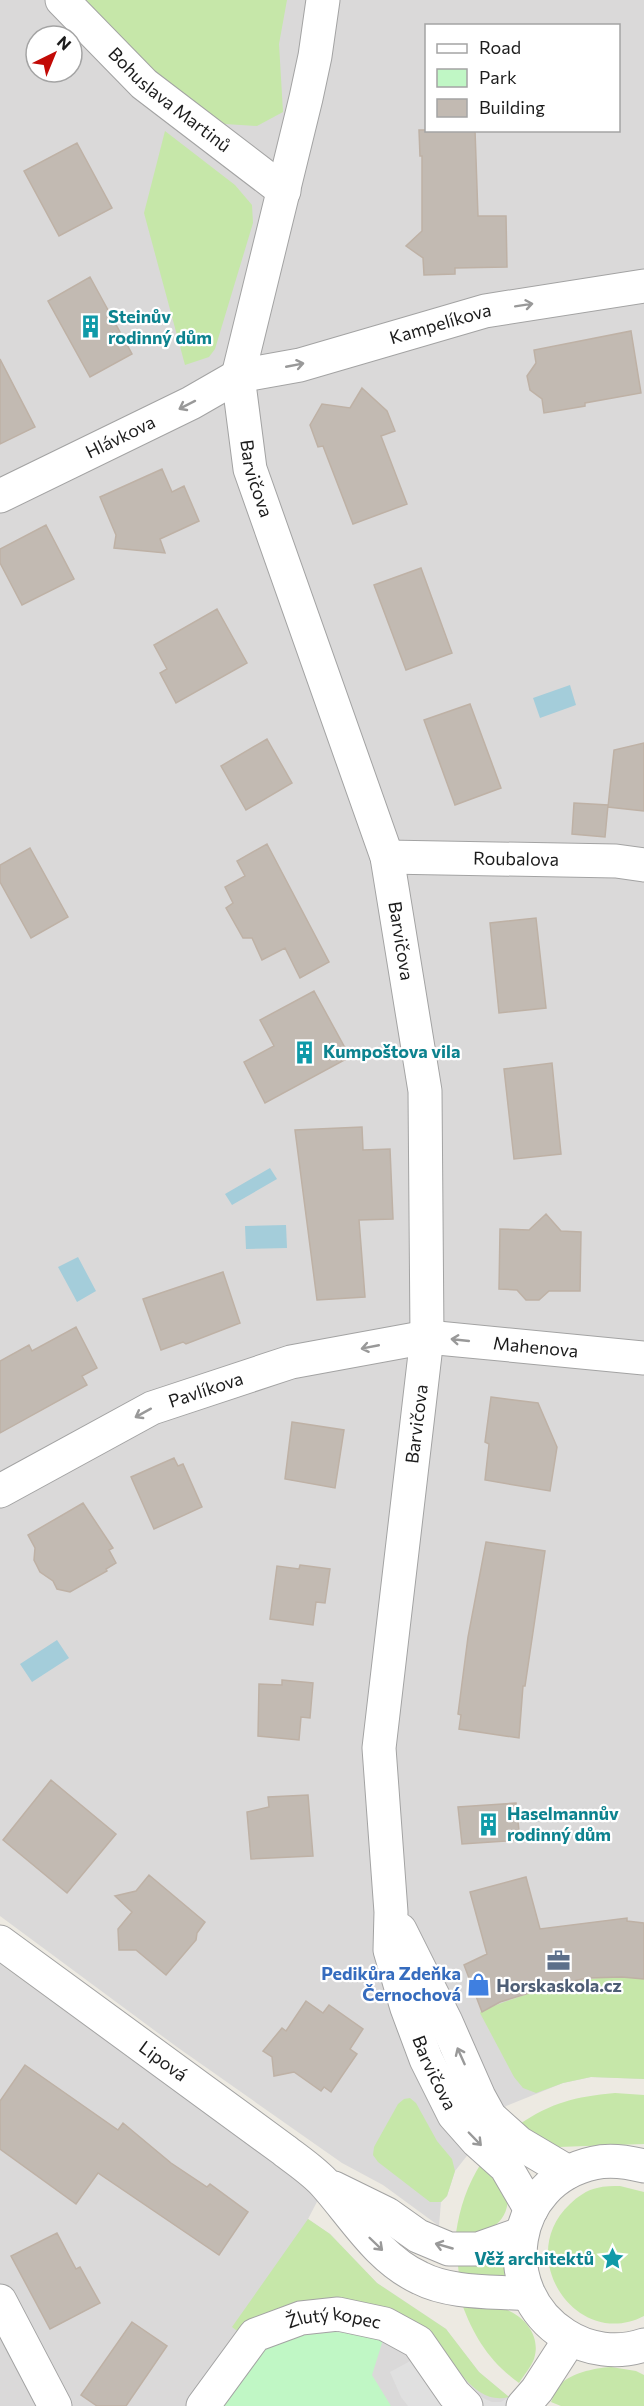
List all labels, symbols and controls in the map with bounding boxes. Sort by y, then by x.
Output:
north arrow [24,24,84,84]
legend [425,24,620,132]
text: N [54,32,75,54]
text: Road [479,36,521,58]
street label: Bohuslava Martinů [104,42,236,156]
text: Park [479,66,517,88]
text: Building [479,96,545,118]
street label: Kampelíkova [387,298,493,348]
one-way arrow [514,299,533,310]
place label: Steinův rodinný dům [108,305,212,348]
building icon: Steinův rodinný dům [77,314,103,340]
one-way arrow [285,359,304,370]
one-way arrow [179,399,196,411]
street label: Hlávkova [82,410,158,463]
street label: Barvičova [236,438,278,520]
street label: Roubalova [473,847,559,870]
street label: Barvičova [384,900,419,982]
building icon: Kumpoštova vila [292,1039,318,1065]
place label: Kumpoštova vila [323,1040,460,1062]
street label: Mahenova [492,1331,579,1362]
one-way arrow [451,1334,471,1345]
one-way arrow [360,1342,380,1353]
street label: Pavlíkova [165,1367,246,1412]
street label: Barvičova [400,1383,432,1465]
one-way arrow [134,1407,151,1419]
place label: Haselmannův rodinný dům [507,1802,619,1845]
building icon: Haselmannův rodinný dům [476,1811,502,1837]
office icon: Horskaskola.cz [546,1947,572,1973]
place label: Pedikůra Zdeňka Černochová [321,1962,461,2005]
shop icon: Pedikůra Zdeňka Černochová [466,1971,492,1997]
place label: Horskaskola.cz [496,1974,622,1996]
street label: Barvičova [408,2032,462,2113]
street label: Lipová [135,2036,192,2086]
one-way arrow [455,2048,466,2066]
one-way arrow [468,2131,483,2146]
one-way arrow [369,2236,384,2251]
one-way arrow [435,2240,454,2251]
place icon: Věž architektů [599,2246,625,2272]
place label: Věž architektů [474,2247,594,2269]
street label: Žlutý kopec [283,2302,383,2333]

